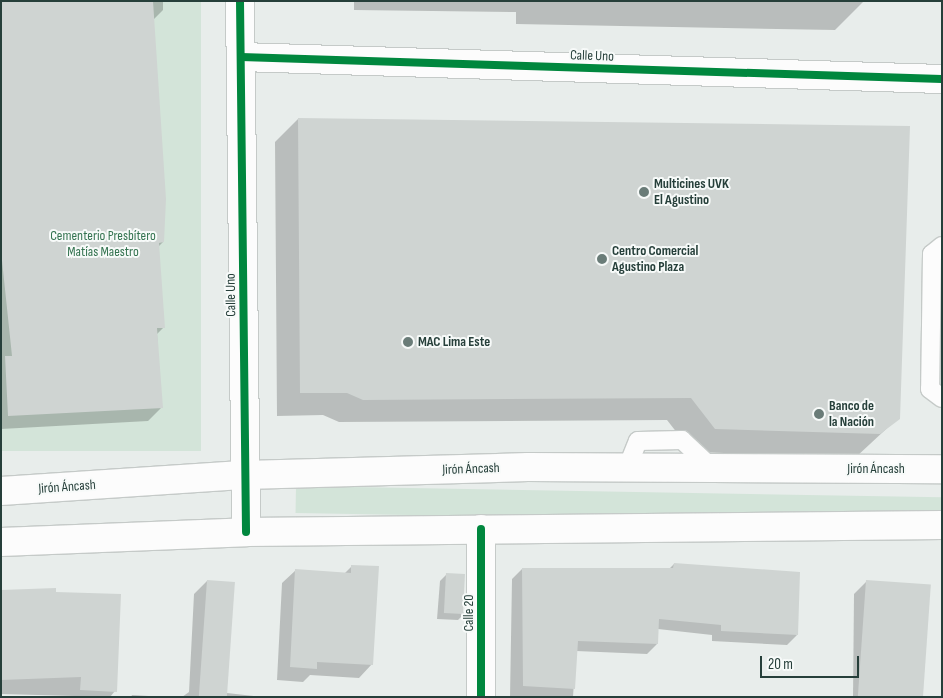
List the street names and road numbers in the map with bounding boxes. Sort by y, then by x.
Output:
street label: Calle Uno [570,47,614,65]
street label: Calle Uno [222,273,240,317]
street label: Jirón Áncash [442,460,500,478]
street label: Jirón Áncash [847,461,905,477]
street label: Jirón Áncash [38,477,96,497]
street label: Calle 20 [461,594,477,632]

